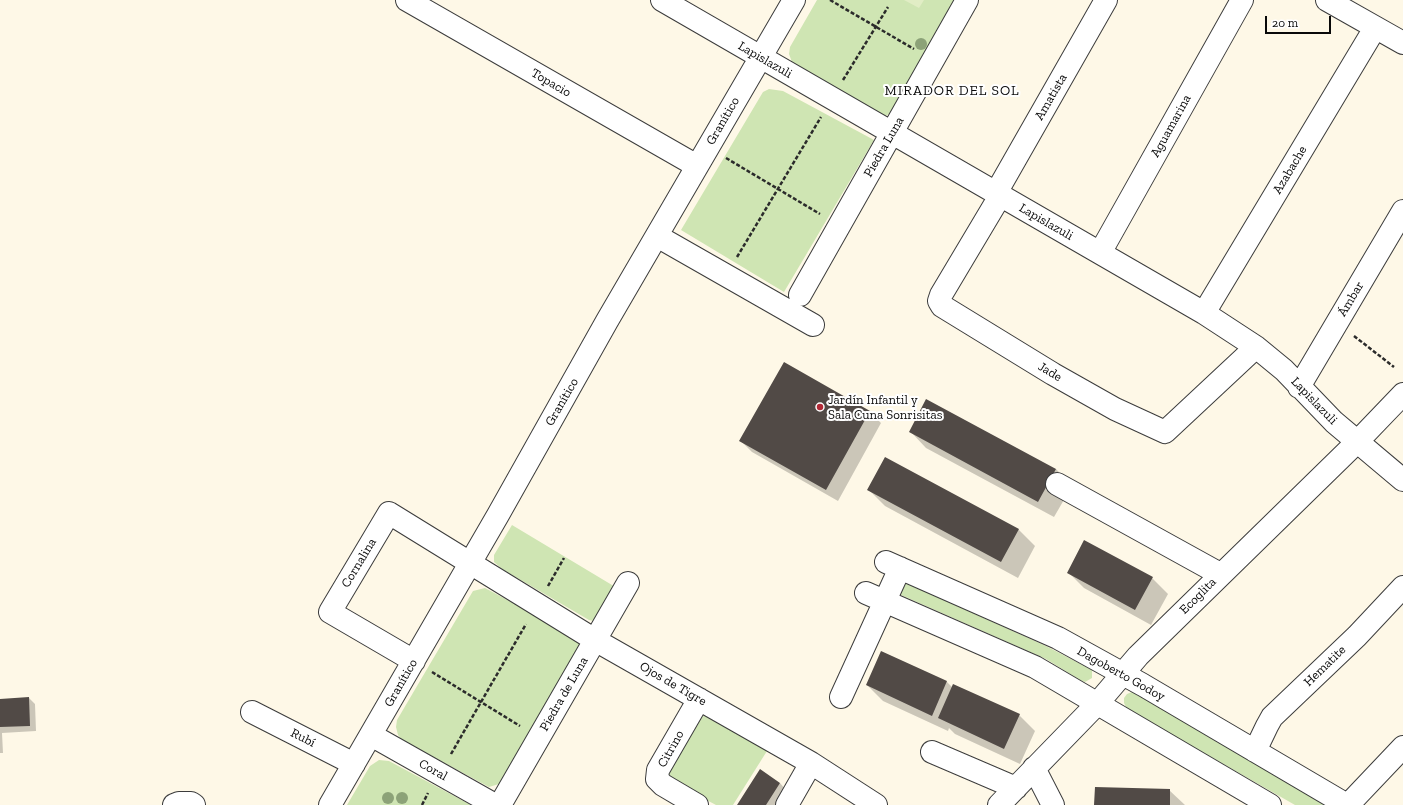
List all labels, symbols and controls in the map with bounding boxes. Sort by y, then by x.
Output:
scale bar [1267,8,1333,34]
text: 20 m [1272,16,1298,30]
street label: Lapislazuli [735,38,795,82]
street label: Topacio [528,65,574,101]
street label: Amatista [1031,71,1071,123]
district label: MIRADOR DEL SOL [884,83,1020,99]
street label: Aguamarina [1147,92,1195,160]
street label: Granítico [703,94,743,148]
street label: Piedra Luna [860,114,908,180]
street label: Azabache [1270,143,1310,197]
street label: Lapislazuli [1016,200,1076,244]
street label: Ámbar [1334,279,1368,319]
street label: Jade [1035,359,1065,385]
street label: Lapislazuli [1288,374,1340,428]
street label: Granítico [542,375,582,429]
place label: Jardín Infantil y Sala Cuna Sonrisitas [828,392,943,423]
marker: Jardín Infantil y Sala Cuna Sonrisitas [815,402,825,412]
street label: Cornalina [338,535,380,591]
street label: Ecoglita [1176,574,1220,618]
street label: Hematite [1301,642,1349,690]
street label: Dagoberto Godoy [1074,643,1168,705]
street label: Piedra de Luna [536,654,592,734]
street label: Granítico [381,656,421,710]
street label: Ojos de Tigre [637,659,709,709]
street label: Rubí [288,725,318,751]
street label: Citrino [654,728,688,770]
street label: Coral [416,756,450,784]

